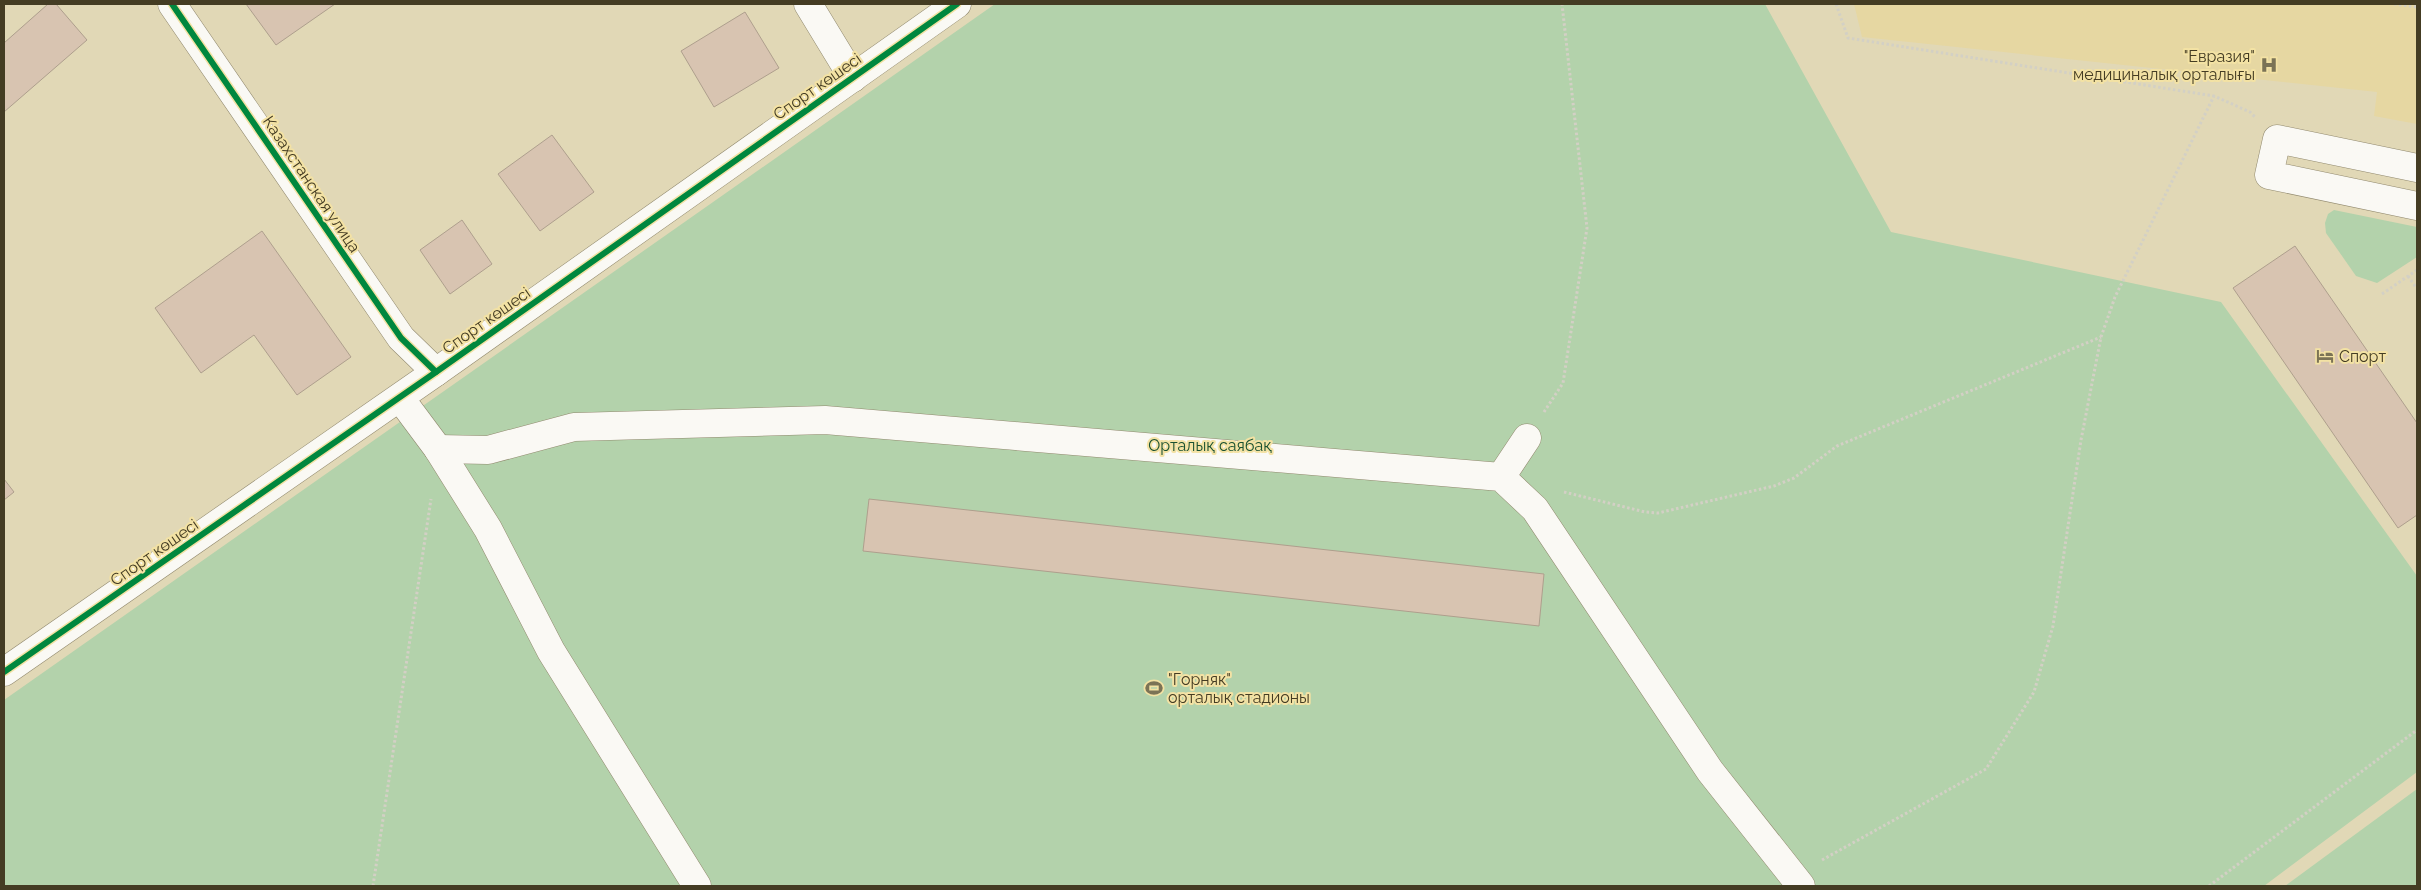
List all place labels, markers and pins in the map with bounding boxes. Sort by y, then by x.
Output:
place label: "Евразия" медициналық орталығы [2073,47,2255,84]
hospital icon: "Евразия" медициналық орталығы [2259,55,2279,75]
hotel icon: Спорт [2315,346,2335,366]
place label: Спорт [2339,347,2386,366]
place label: "Горняк" орталық стадионы [1168,670,1310,707]
sports icon: "Горняк" орталық стадионы [1144,678,1164,698]

